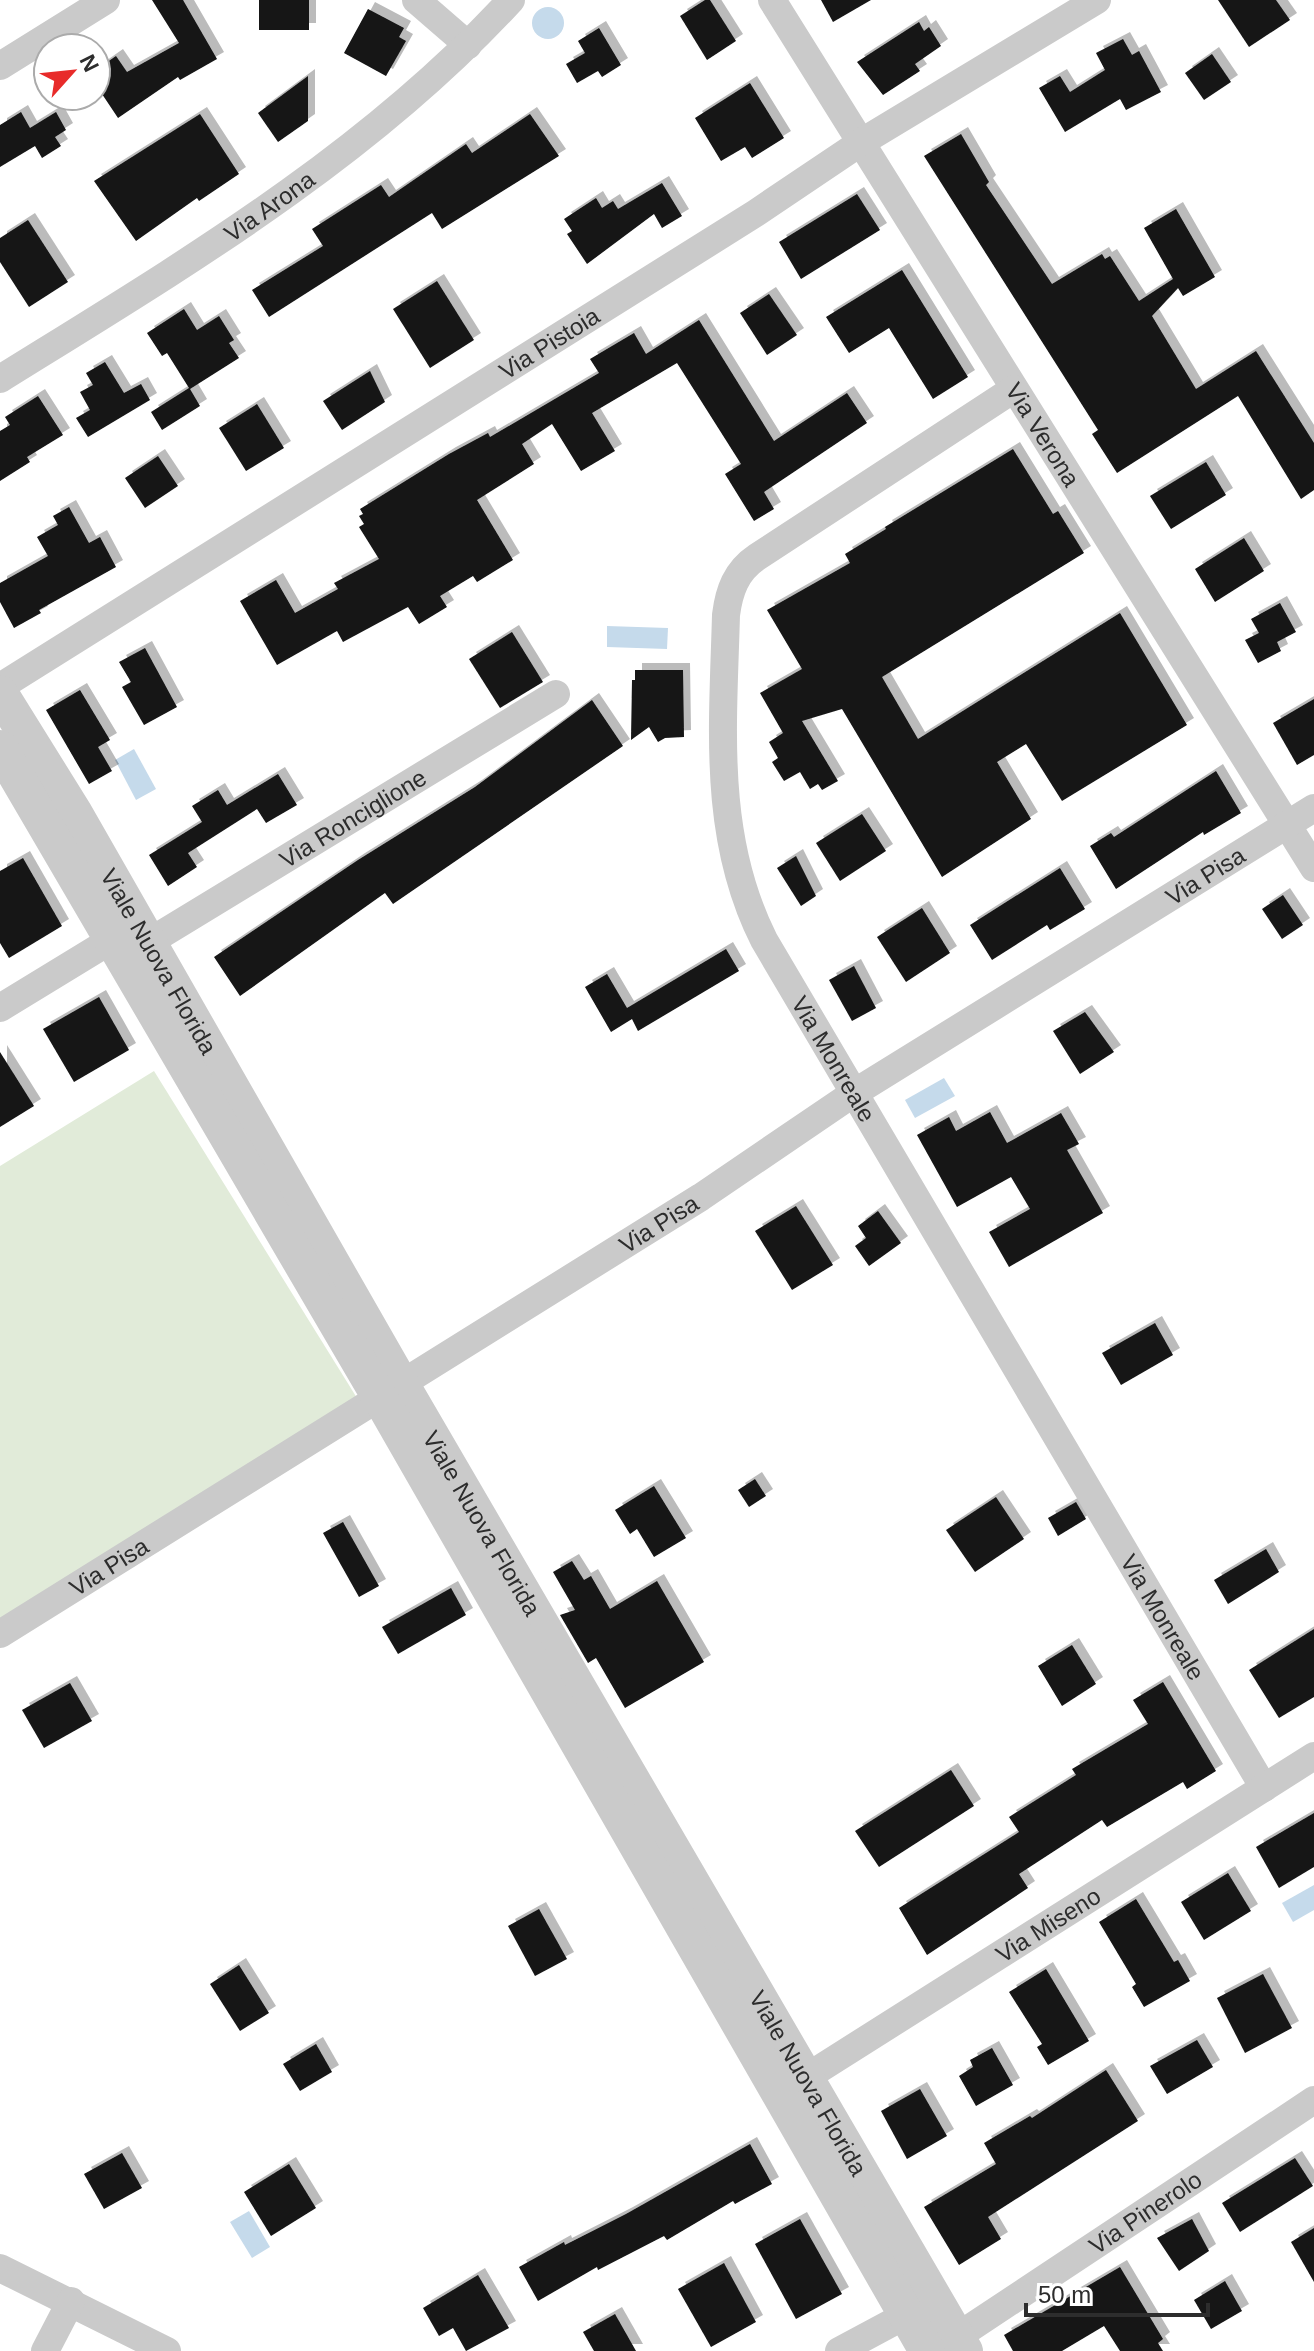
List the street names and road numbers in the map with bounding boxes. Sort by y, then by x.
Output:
street label: Via Arona [219,165,320,247]
street label: Via Pistoia [494,301,605,384]
street label: Via Verona [1001,377,1086,492]
street label: Via Ronciglione [275,763,431,873]
street label: Via Pisa [1161,841,1250,910]
street label: Viale Nuova Florida [96,864,223,1059]
street label: Via Monreale [787,991,881,1126]
street label: Via Pisa [614,1188,703,1258]
street label: Viale Nuova Florida [418,1426,547,1621]
street label: Via Pisa [64,1531,154,1601]
street label: Via Monreale [1116,1549,1211,1685]
street label: Via Miseno [991,1881,1105,1967]
street label: Viale Nuova Florida [744,1986,873,2181]
street label: Via Pinerolo [1084,2165,1206,2259]

